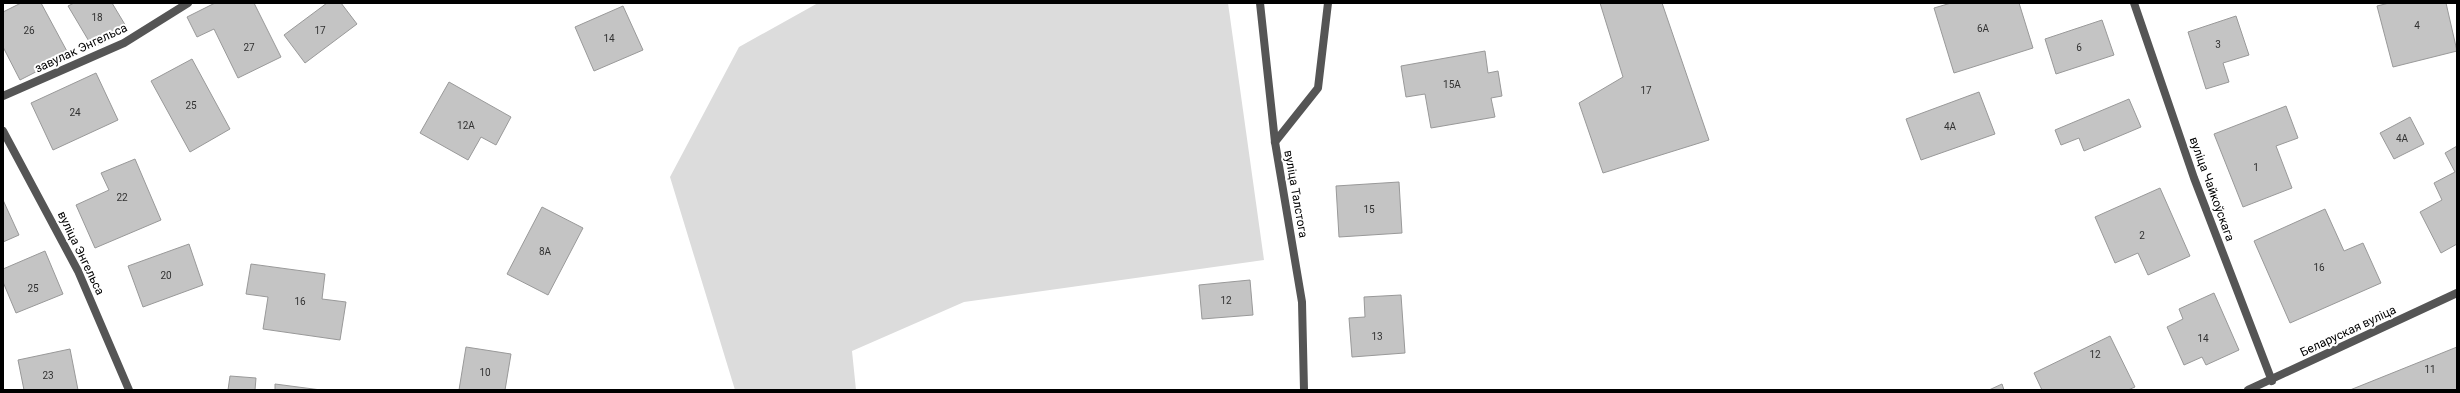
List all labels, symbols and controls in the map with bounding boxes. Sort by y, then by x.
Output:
house number: 18 [91,12,103,23]
street label: завулак Энгельса [33,20,129,76]
house number: 4 [2414,20,2420,31]
house number: 6А [1977,23,1990,34]
house number: 26 [23,25,35,36]
house number: 17 [314,25,326,36]
house number: 14 [603,33,615,44]
house number: 3 [2215,39,2221,50]
house number: 27 [243,42,255,53]
house number: 6 [2076,42,2082,53]
house number: 15А [1443,79,1461,90]
house number: 17 [1640,85,1652,96]
house number: 25 [185,100,197,111]
house number: 24 [69,107,81,118]
house number: 12А [457,120,475,131]
house number: 4А [1944,121,1957,132]
house number: 4А [2396,133,2409,144]
street label: вуліца Чайкоўскага [2187,135,2237,243]
street label: вуліца Талстога [1281,149,1311,239]
house number: 1 [2253,162,2259,173]
house number: 22 [116,192,128,203]
house number: 15 [1363,204,1375,215]
street label: вуліца Энгельса [55,209,107,297]
house number: 2 [2139,230,2145,241]
house number: 8А [539,246,552,257]
house number: 16 [2313,262,2325,273]
house number: 20 [160,270,172,281]
house number: 25 [27,283,39,294]
house number: 12 [1220,295,1232,306]
house number: 16 [294,296,306,307]
street label: Беларуская вуліца [2298,303,2398,359]
house number: 13 [1371,331,1383,342]
house number: 14 [2197,333,2209,344]
house number: 12 [2089,349,2101,360]
house number: 11 [2424,364,2436,375]
house number: 10 [479,367,491,378]
house number: 23 [42,370,54,381]

